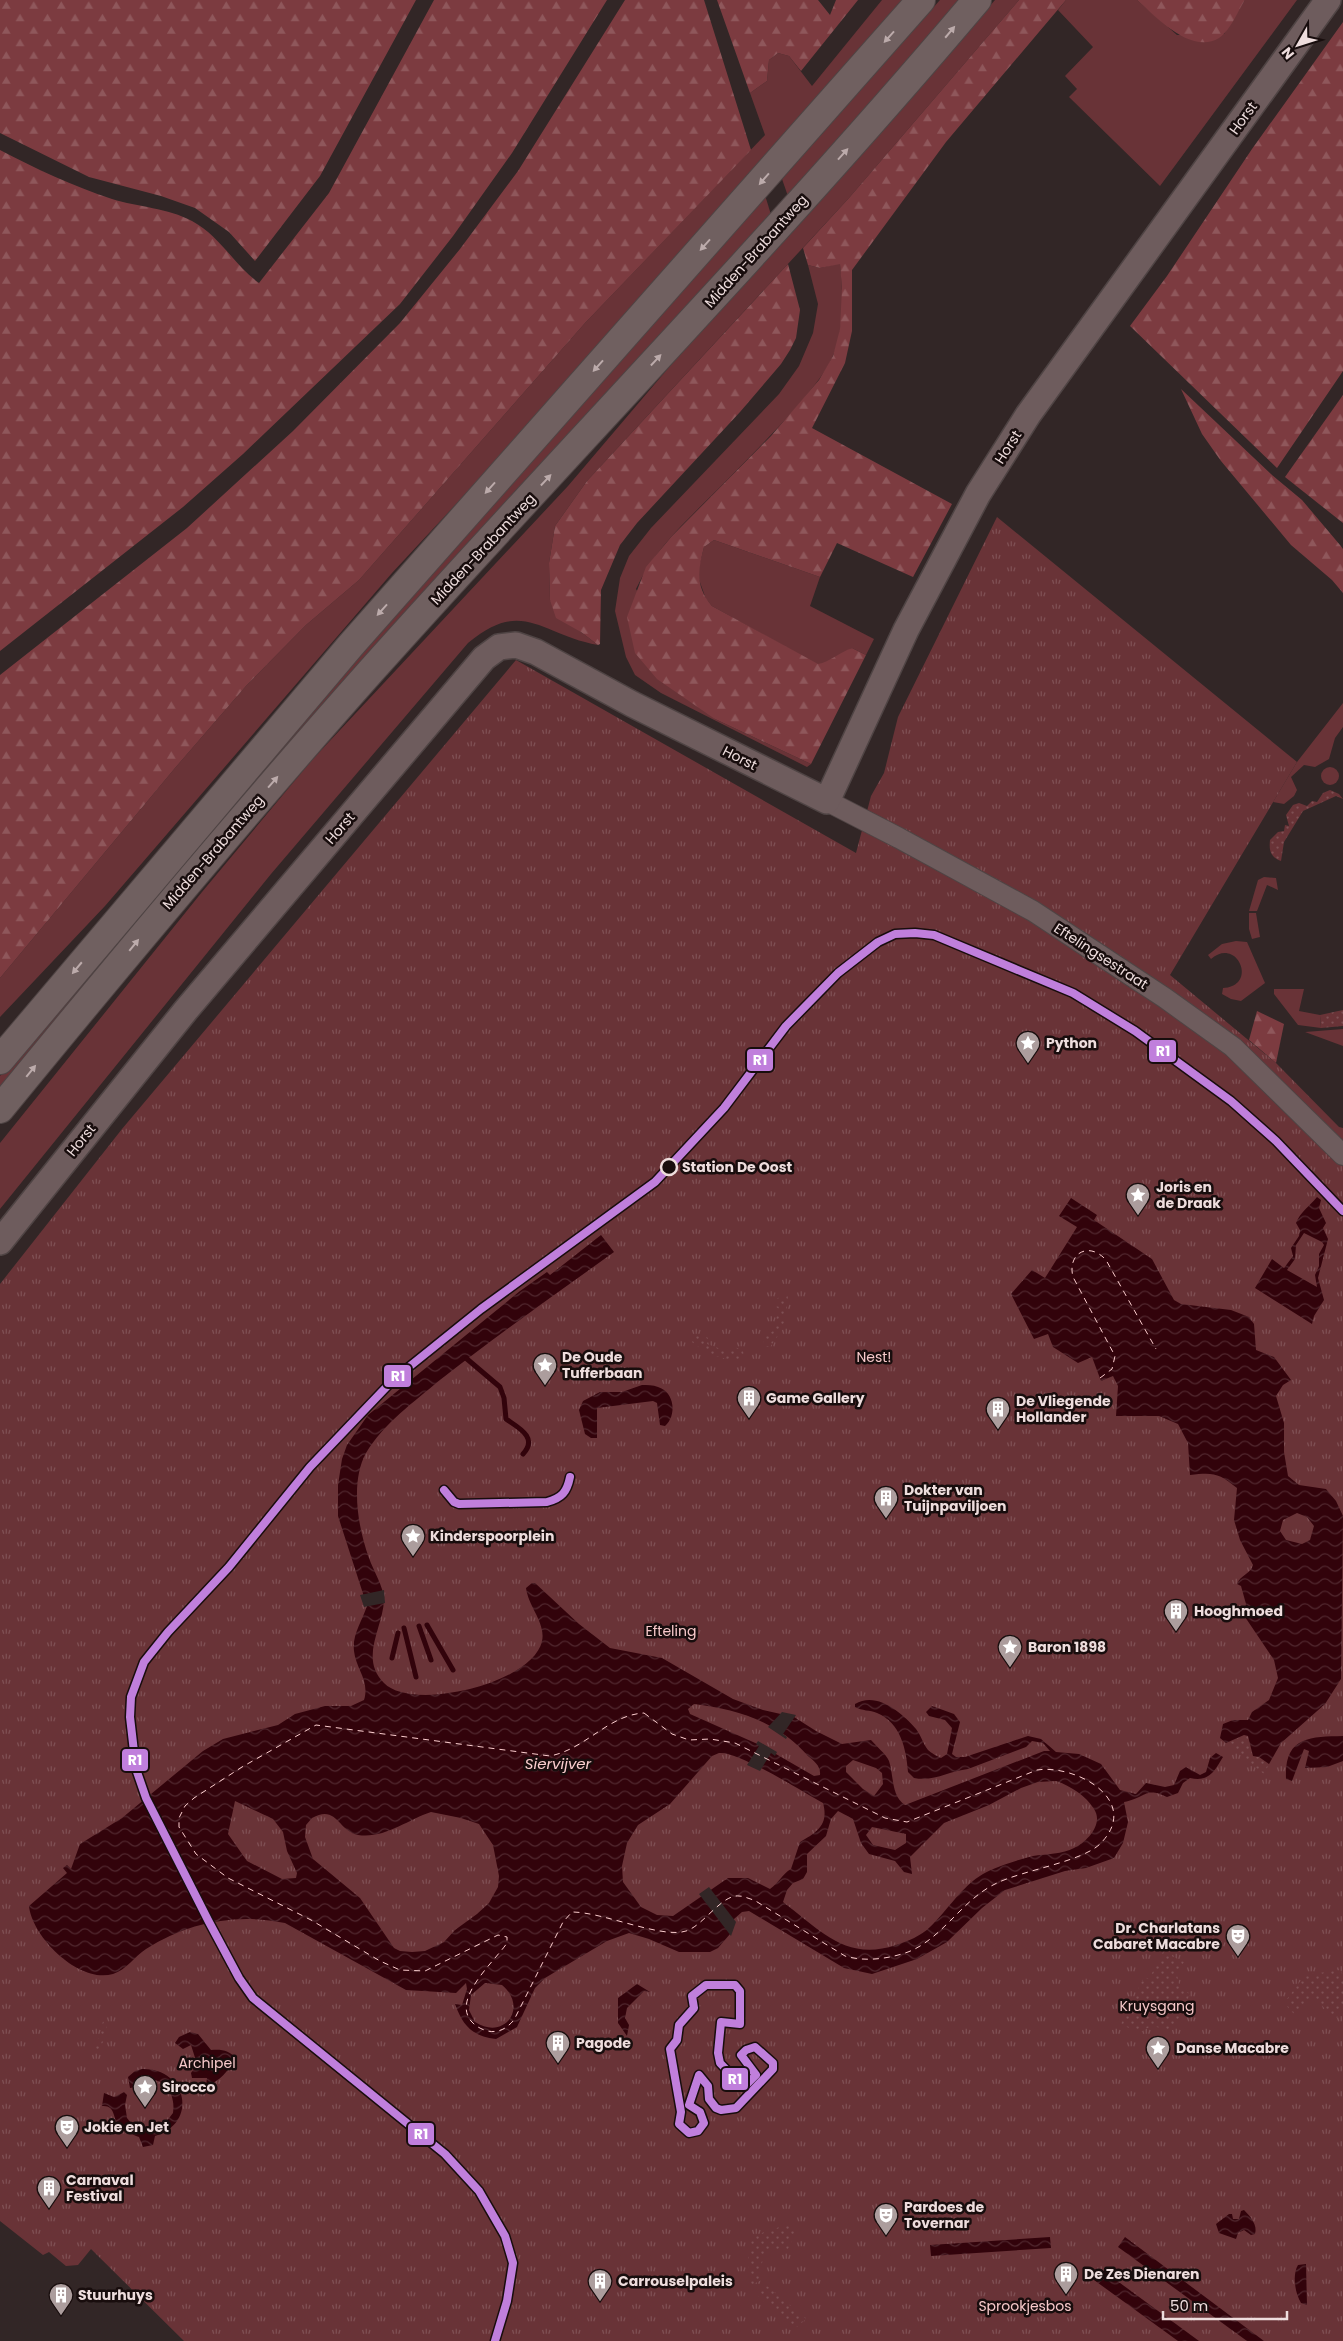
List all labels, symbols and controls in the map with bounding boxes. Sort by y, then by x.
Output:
north arrow [1273,20,1323,70]
one-way arrow [945,26,956,39]
one-way arrow [884,31,895,44]
text: N [1277,43,1299,64]
street label: Horst [1224,97,1262,139]
one-way arrow [837,149,849,161]
one-way arrow [758,172,770,184]
street label: Midden-Brabantweg [700,190,812,312]
one-way arrow [700,238,711,251]
one-way arrow [650,355,662,367]
one-way arrow [592,360,603,373]
street label: Horst [990,426,1026,468]
one-way arrow [540,475,552,487]
one-way arrow [484,482,496,494]
street label: Midden-Brabantweg [426,489,540,609]
one-way arrow [376,603,388,615]
street label: Horst [719,741,761,775]
one-way arrow [267,777,279,789]
street label: Midden-Brabantweg [158,790,268,914]
street label: Horst [321,808,359,848]
street label: Eftelingsestraat [1050,918,1152,994]
one-way arrow [128,939,139,952]
one-way arrow [71,961,82,974]
place icon: Python [1015,1030,1041,1064]
place label: Python [1046,1033,1097,1053]
line badge: R1 [1148,1039,1177,1063]
text: R1 [1156,1041,1170,1061]
line badge: R1 [746,1048,774,1072]
text: R1 [753,1050,767,1070]
one-way arrow [25,1065,36,1078]
street label: Horst [62,1120,100,1160]
place label: Station De Oost [682,1157,792,1177]
marker: Station De Oost [660,1158,678,1176]
place label: Joris en de Draak [1156,1177,1221,1213]
place icon: Joris en de Draak [1125,1182,1151,1216]
place label: De Oude Tufferbaan [562,1347,642,1383]
park label: Nest! [856,1347,892,1367]
place icon: De Oude Tufferbaan [532,1352,558,1386]
line badge: R1 [383,1364,412,1388]
text: R1 [391,1366,405,1386]
building icon: Game Gallery [736,1385,762,1419]
place label: Game Gallery [766,1388,865,1408]
place label: De Vliegende Hollander [1016,1391,1111,1427]
building icon: De Vliegende Hollander [985,1396,1011,1430]
place label: Dokter van Tuijnpaviljoen [904,1480,1007,1516]
building icon: Dokter van Tuijnpaviljoen [873,1485,899,1519]
place icon: Kinderspoorplein [400,1523,426,1557]
place label: Kinderspoorplein [430,1526,554,1546]
building icon: Hooghmoed [1163,1598,1189,1632]
place label: Hooghmoed [1194,1601,1283,1621]
park label: Efteling [646,1621,696,1641]
place icon: Baron 1898 [997,1634,1023,1668]
place label: Baron 1898 [1028,1637,1106,1657]
line badge: R1 [121,1748,149,1772]
text: R1 [128,1750,142,1770]
water label: Siervijver [525,1753,592,1774]
place label: Dr. Charlatans Cabaret Macabre [1093,1918,1220,1954]
theatre icon: Dr. Charlatans Cabaret Macabre [1225,1923,1251,1957]
park label: Kruysgang [1119,1996,1195,2016]
building icon: Pagode [545,2030,571,2064]
place label: Pagode [576,2033,631,2053]
place icon: Danse Macabre [1145,2035,1171,2069]
place label: Danse Macabre [1176,2038,1289,2058]
park label: Archipel [178,2053,236,2073]
line badge: R1 [721,2067,749,2091]
text: R1 [728,2069,742,2089]
place icon: Sirocco [132,2074,158,2108]
place label: Sirocco [162,2077,216,2097]
theatre icon: Jokie en Jet [54,2114,80,2148]
place label: Jokie en Jet [84,2117,169,2137]
line badge: R1 [407,2122,435,2146]
text: R1 [414,2124,428,2144]
place label: Carnaval Festival [66,2170,134,2206]
building icon: Carnaval Festival [36,2175,62,2209]
place label: Pardoes de Tovernar [904,2197,985,2233]
theatre icon: Pardoes de Tovernar [873,2202,899,2236]
building icon: De Zes Dienaren [1053,2261,1079,2295]
place label: De Zes Dienaren [1084,2264,1199,2284]
building icon: Carrouselpaleis [587,2268,613,2302]
place label: Carrouselpaleis [618,2271,733,2291]
building icon: Stuurhuys [48,2282,74,2316]
place label: Stuurhuys [78,2285,153,2305]
scale bar [1163,2288,1287,2320]
text: 50 m [1170,2295,1208,2316]
park label: Sprookjesbos [978,2296,1072,2316]

